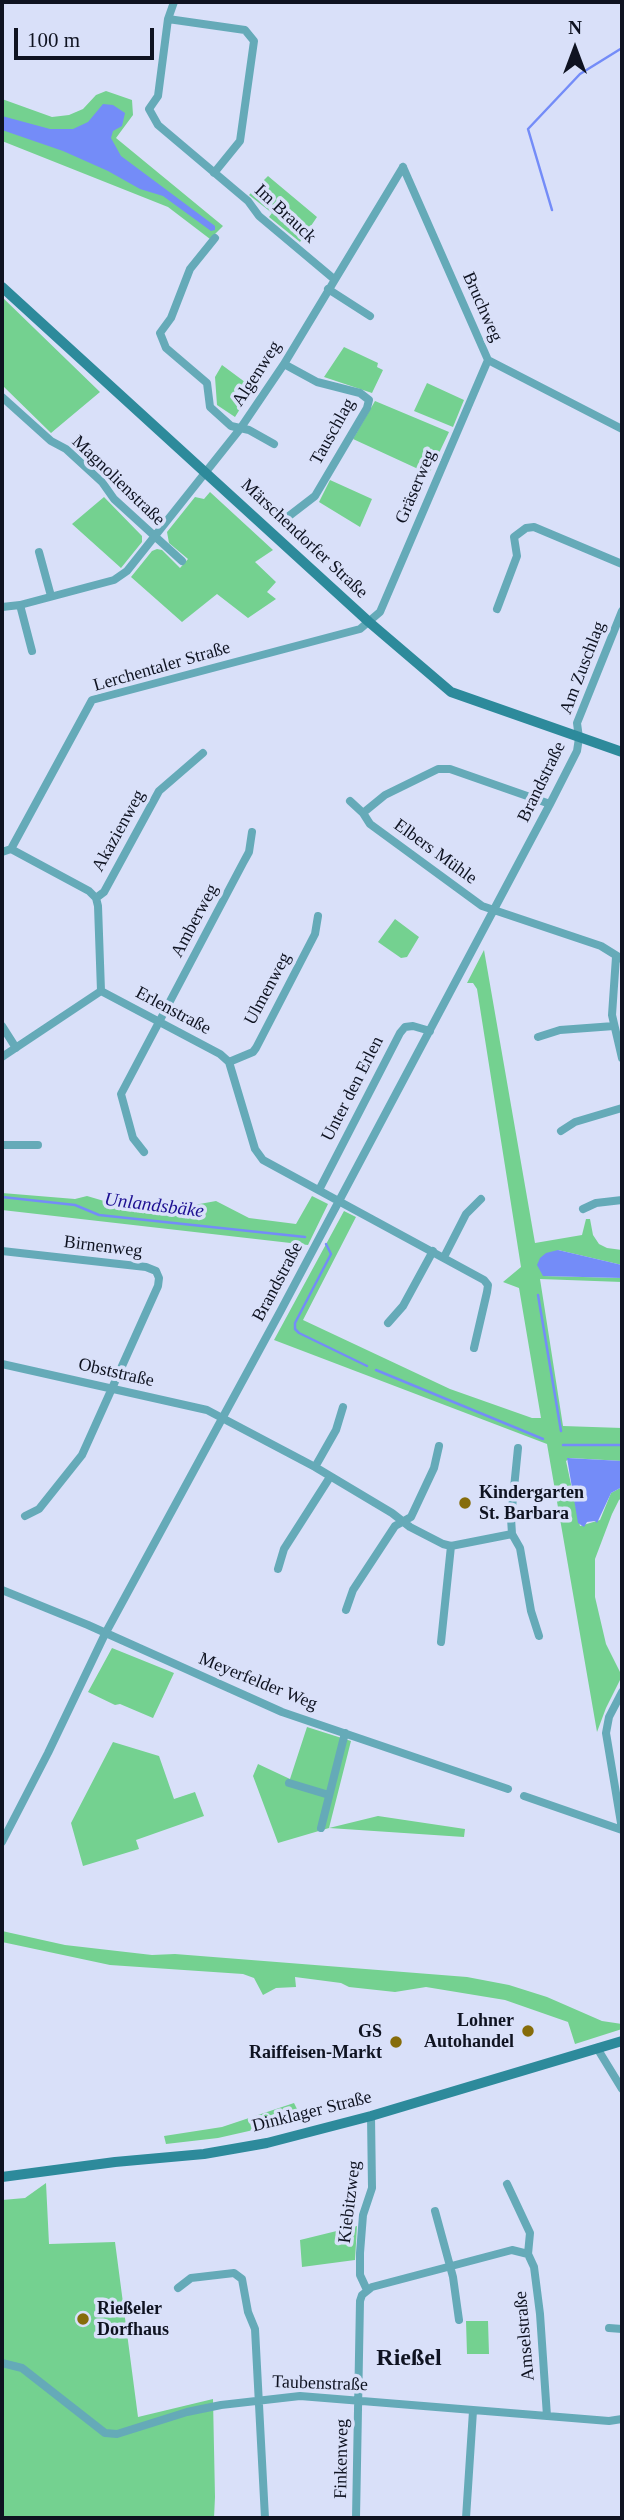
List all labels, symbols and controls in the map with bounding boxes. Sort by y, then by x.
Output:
scale bar [18,14,158,58]
north arrow [540,14,610,84]
text: N [568,17,582,38]
text: 100 m [27,28,80,52]
street label: Im Brauck [250,180,320,248]
street label: Bruchweg [457,269,507,345]
street label: Algenweg [228,337,286,411]
street label: Tauschlag [306,395,360,469]
street label: Magnolienstraße [67,431,169,531]
street label: Gräserweg [391,447,441,527]
street label: Märschendorfer Straße [236,475,372,603]
street label: Am Zuschlag [555,619,611,717]
street label: Lerchentaler Straße [91,637,233,697]
street label: Brandstraße [513,738,571,826]
street label: Akazienweg [88,786,150,876]
street label: Elbers Mühle [389,815,481,889]
street label: Amberweg [167,881,223,961]
street label: Ulmenweg [240,949,296,1029]
street label: Erlenstraße [132,982,214,1040]
street label: Unter den Erlen [317,1033,389,1145]
water label: Unlandsbäke [103,1189,205,1223]
street label: Birnenweg [62,1231,144,1263]
street label: Brandstraße [248,1239,308,1325]
street label: Obststraße [76,1354,156,1392]
place label: Kindergarten St. Barbara [479,1482,584,1524]
marker: Kindergarten St. Barbara [457,1495,473,1511]
street label: Meyerfelder Weg [196,1648,320,1716]
place label: Lohner Autohandel [424,2010,514,2052]
place label: GS Raiffeisen-Markt [249,2021,382,2064]
marker: Lohner Autohandel [520,2023,536,2039]
marker: GS Raiffeisen-Markt [388,2034,404,2050]
street label: Dinklager Straße [250,2087,374,2137]
street label: Kiebitzweg [334,2160,366,2244]
street label: Amselstraße [510,2290,540,2382]
place label: Rießeler Dorfhaus [97,2298,169,2340]
marker: Rießeler Dorfhaus [75,2311,91,2327]
district label: Rießel [376,2345,442,2373]
street label: Taubenstraße [272,2372,368,2396]
street label: Finkenweg [331,2419,353,2499]

